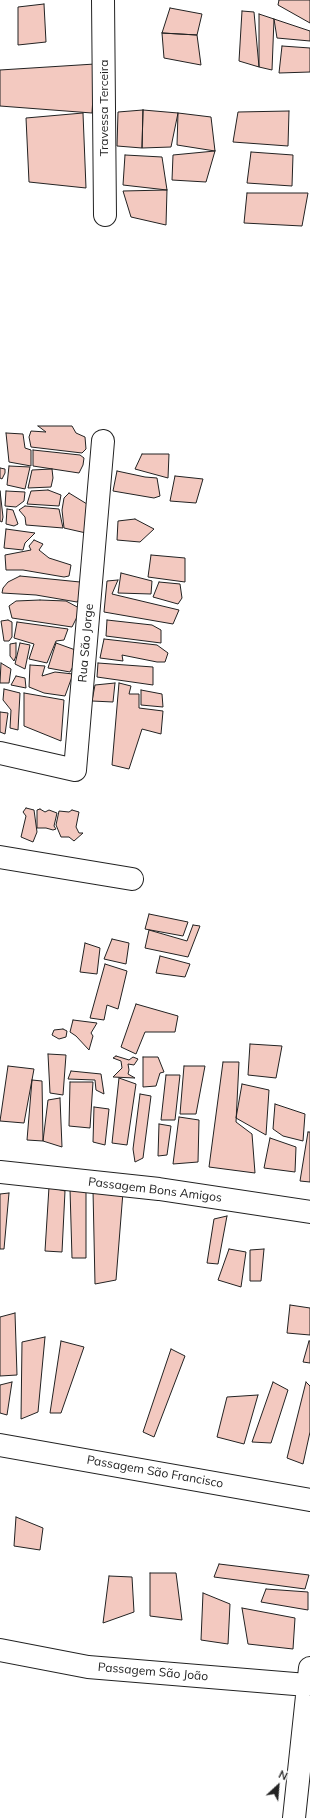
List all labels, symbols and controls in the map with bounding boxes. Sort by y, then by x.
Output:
street label: Travessa Terceira [97,60,111,156]
street label: Rua São Jorge [75,603,97,683]
street label: Passagem Bons Amigos [87,1175,223,1205]
street label: Passagem São Francisco [86,1453,224,1491]
street label: Passagem São João [97,1660,209,1684]
north arrow [258,1766,298,1806]
text: N [276,1767,290,1783]

